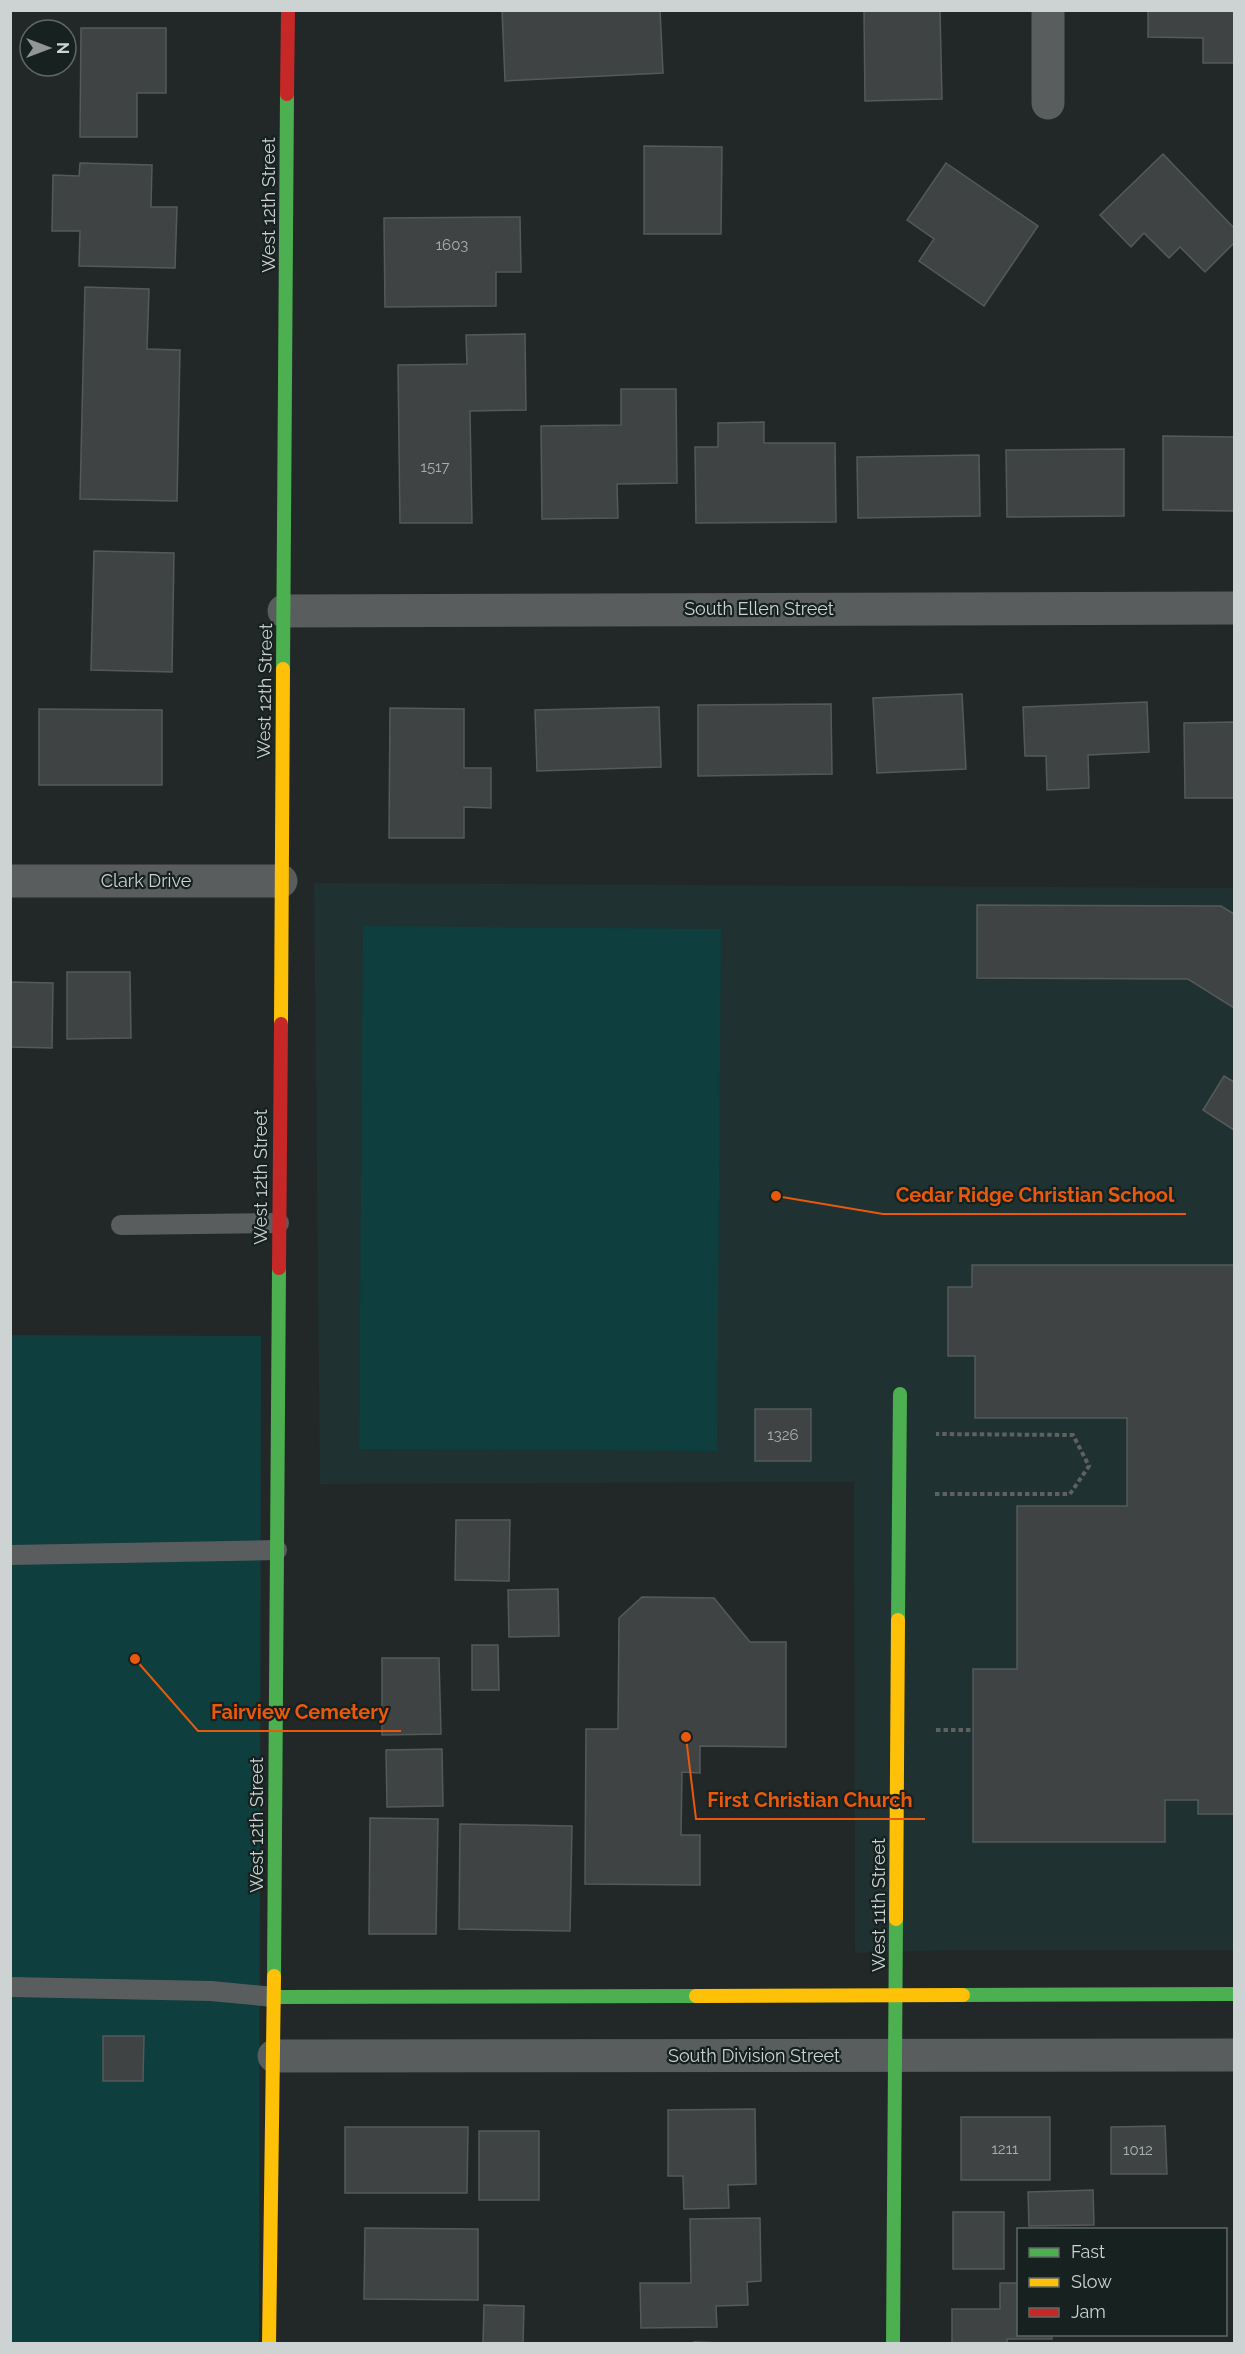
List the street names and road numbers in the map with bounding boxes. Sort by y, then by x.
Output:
street label: West 12th Street [258,137,279,273]
street label: South Ellen Street [684,598,834,619]
street label: West 12th Street [253,623,276,759]
street label: Clark Drive [101,870,192,891]
street label: West 12th Street [250,1109,271,1245]
street label: West 12th Street [246,1757,267,1893]
street label: West 11th Street [868,1838,889,1972]
street label: South Division Street [668,2045,840,2066]

